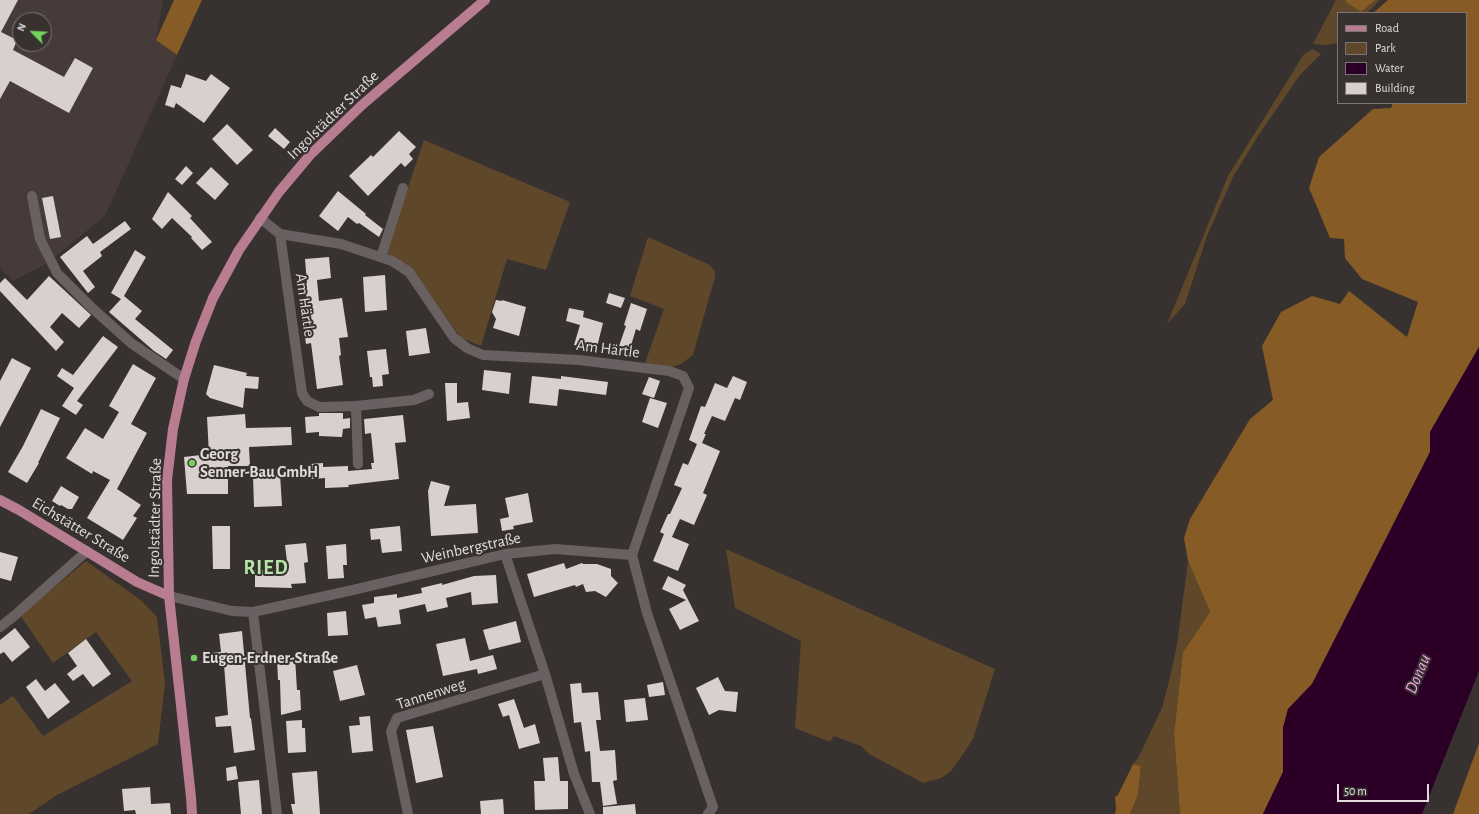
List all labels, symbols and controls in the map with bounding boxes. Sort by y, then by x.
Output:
north arrow [12,12,52,52]
legend [1337,12,1467,104]
text: N [15,22,28,33]
text: Road [1375,22,1399,34]
text: Park [1375,42,1396,54]
text: Water [1375,62,1404,74]
street label: Ingolstädter Straße [283,66,383,164]
text: Building [1375,82,1415,94]
street label: Am Härtle [291,272,319,338]
street label: Am Härtle [575,336,641,362]
place label: Georg Senner-Bau GmbH [200,444,318,482]
street label: Ingolstädter Straße [144,458,166,578]
marker: Georg Senner-Bau GmbH [187,458,197,468]
street label: Eichstätter Straße [29,493,133,567]
street label: Weinbergstraße [419,528,523,568]
district label: RIED [244,556,288,580]
place label: Eugen-Erdner-Straße [202,648,338,668]
water label: Donau [1401,651,1435,697]
marker: Eugen-Erdner-Straße [189,653,199,663]
street label: Tannenweg [394,674,468,714]
scale bar [1339,776,1431,802]
text: 50 m [1344,785,1367,797]

